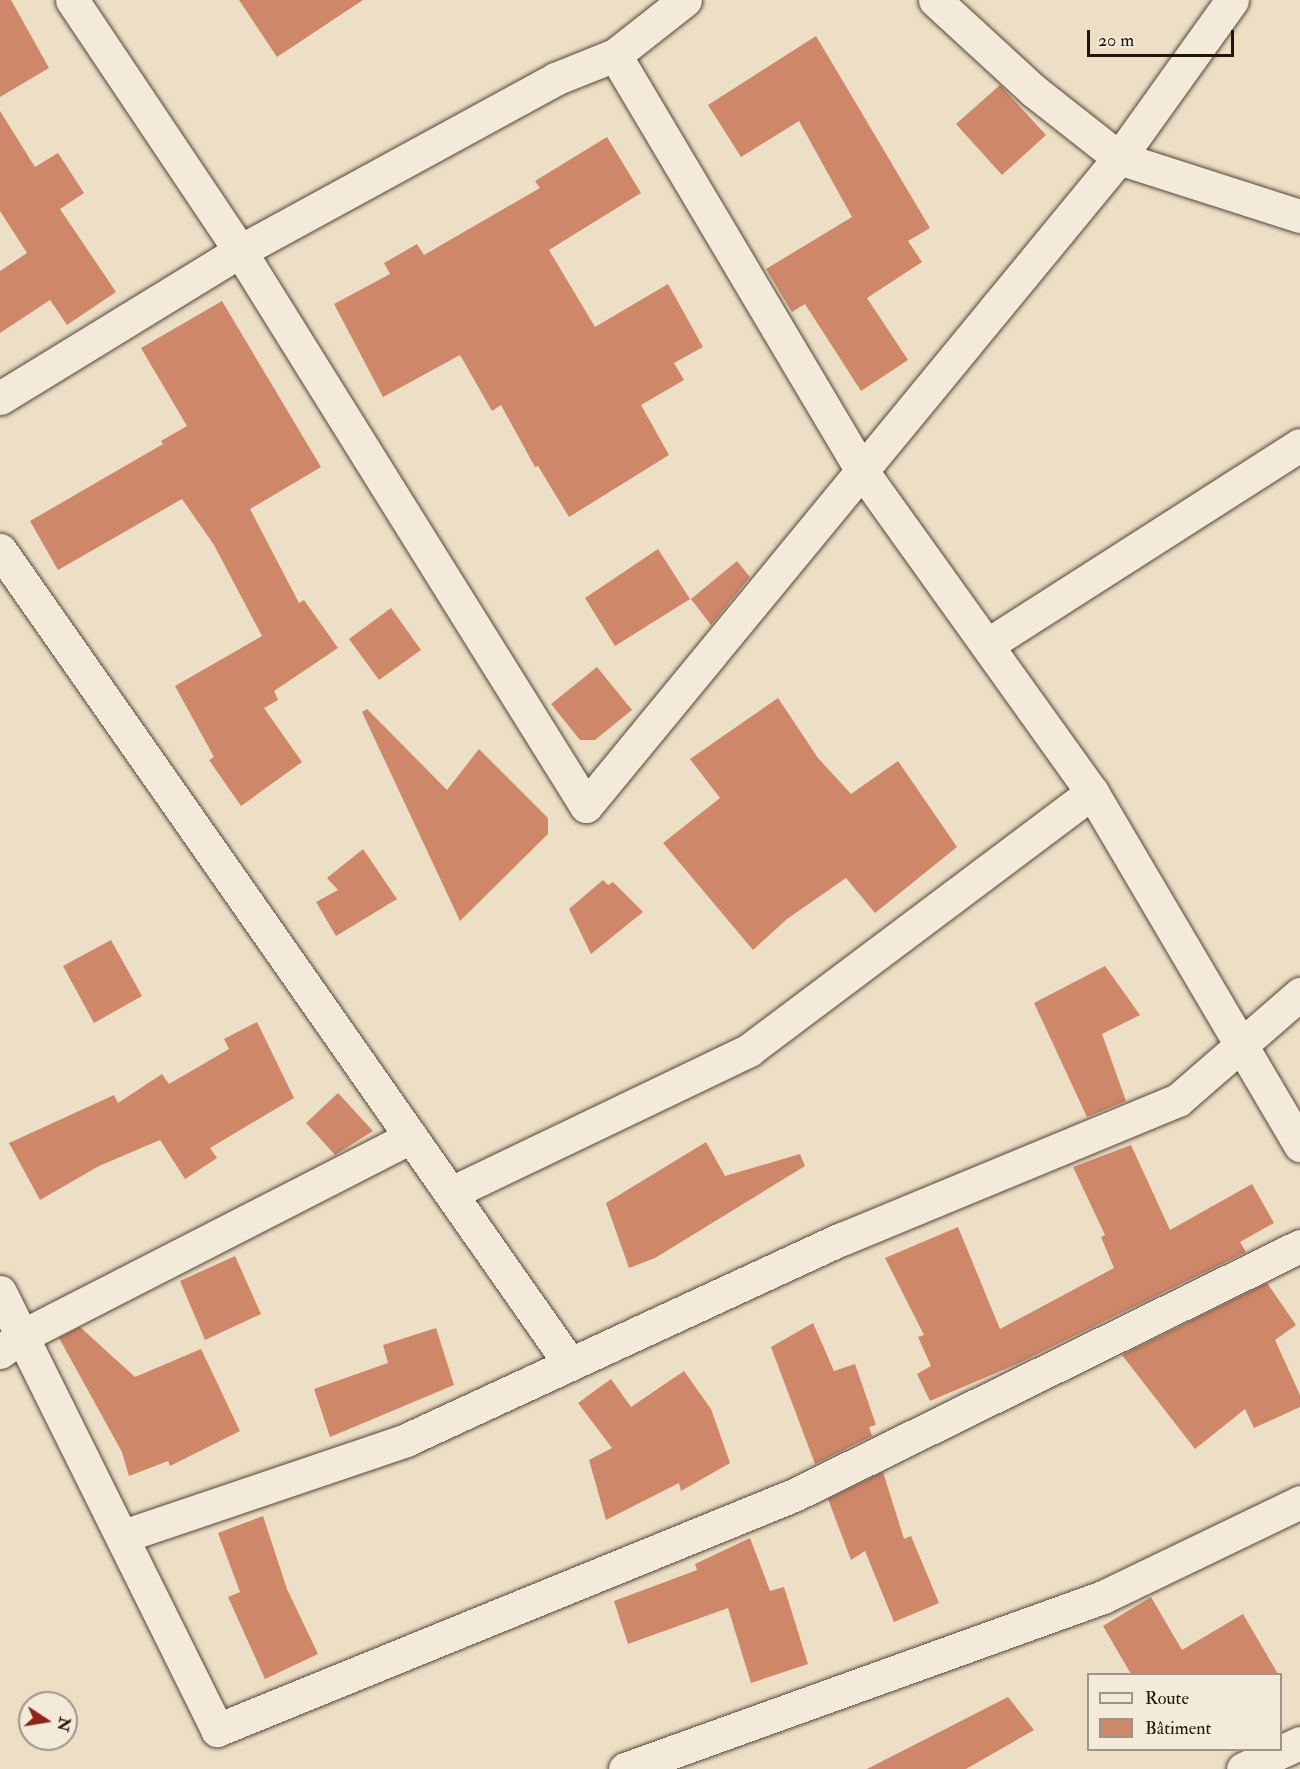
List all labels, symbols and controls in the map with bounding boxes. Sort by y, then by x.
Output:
scale bar [1090,18,1237,56]
text: 20 m [1098,29,1134,52]
legend [1087,1673,1282,1751]
text: Route [1145,1687,1189,1710]
north arrow [18,1691,78,1751]
text: N [52,1715,75,1733]
text: Bâtiment [1145,1717,1211,1740]

